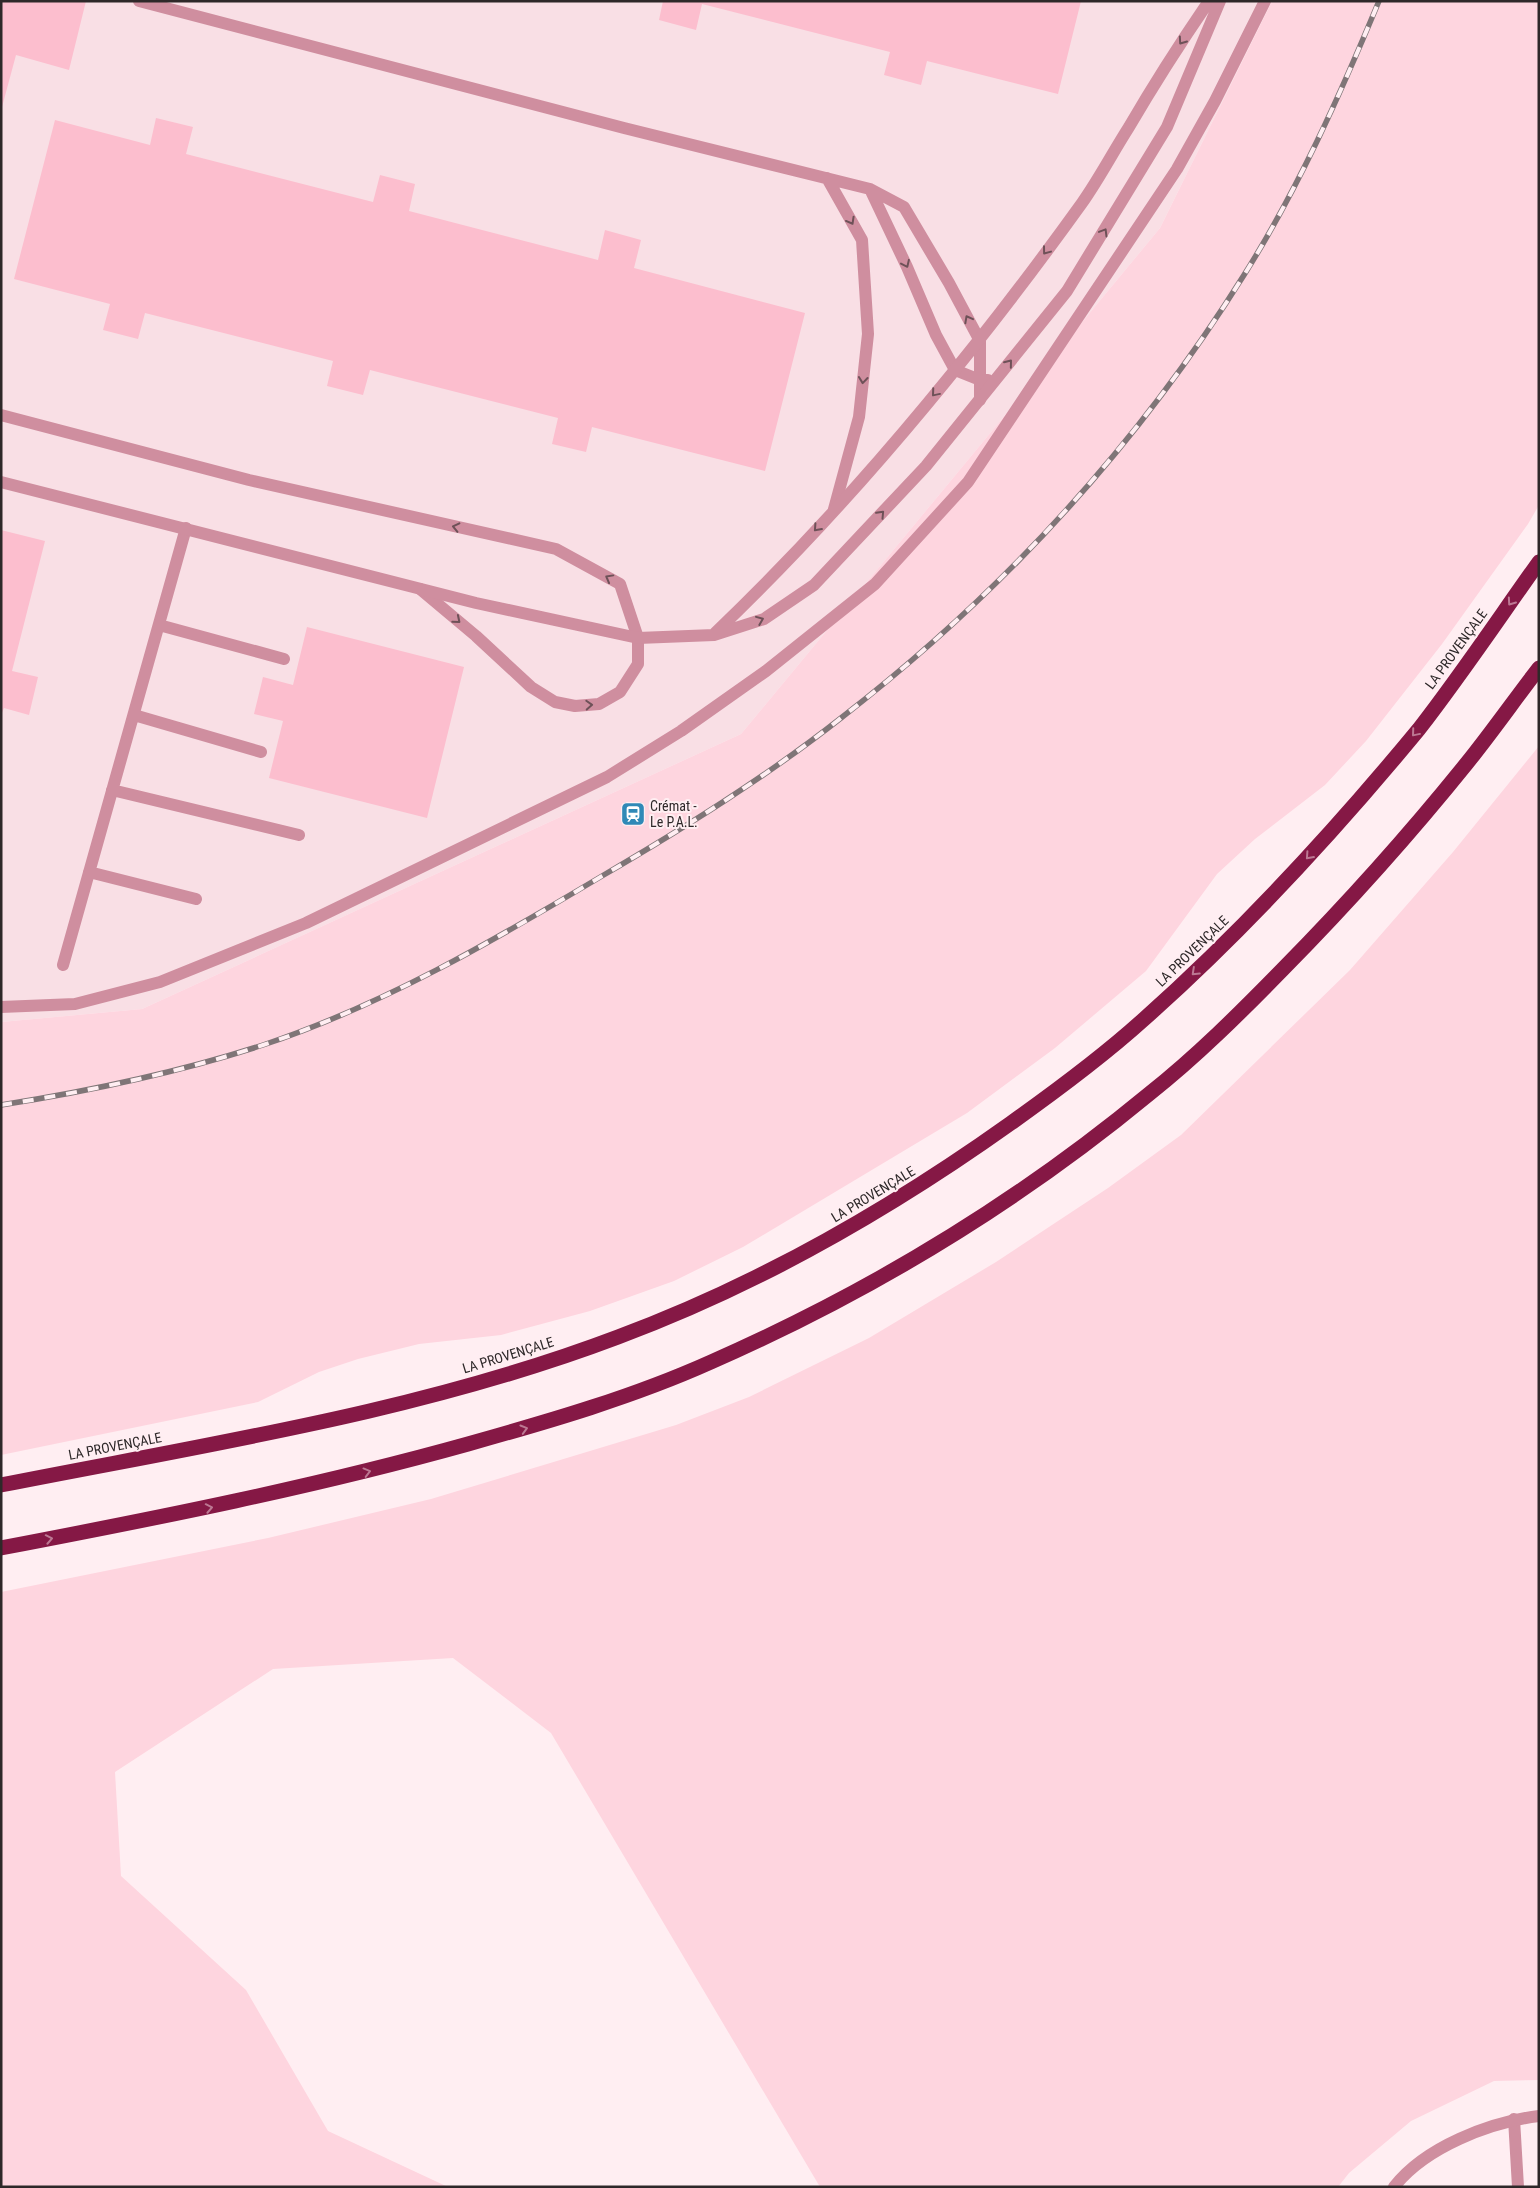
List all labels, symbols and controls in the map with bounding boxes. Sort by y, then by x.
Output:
one-way arrow [1179,36,1188,45]
one-way arrow [845,216,855,225]
one-way arrow [1097,228,1107,237]
one-way arrow [1044,245,1052,254]
one-way arrow [900,259,910,268]
one-way arrow [964,315,974,324]
one-way arrow [1003,360,1012,369]
one-way arrow [858,376,869,384]
one-way arrow [932,387,941,396]
one-way arrow [875,510,884,519]
one-way arrow [452,522,461,533]
one-way arrow [814,523,823,532]
one-way arrow [605,574,614,584]
one-way arrow [1508,596,1516,605]
street label: LA PROVENÇALE [1422,606,1490,692]
one-way arrow [452,615,461,624]
one-way arrow [755,615,764,626]
one-way arrow [586,699,594,710]
one-way arrow [1412,727,1420,736]
place label: Crémat - Le P.A.L. [650,798,698,830]
station icon: Crémat - Le P.A.L. [620,801,646,827]
one-way arrow [1306,851,1315,860]
street label: LA PROVENÇALE [1152,912,1232,990]
one-way arrow [1191,966,1200,975]
street label: LA PROVENÇALE [828,1163,918,1225]
street label: LA PROVENÇALE [460,1334,556,1376]
one-way arrow [519,1424,527,1434]
street label: LA PROVENÇALE [67,1429,163,1463]
one-way arrow [363,1467,372,1478]
one-way arrow [204,1504,213,1514]
one-way arrow [45,1534,54,1545]

